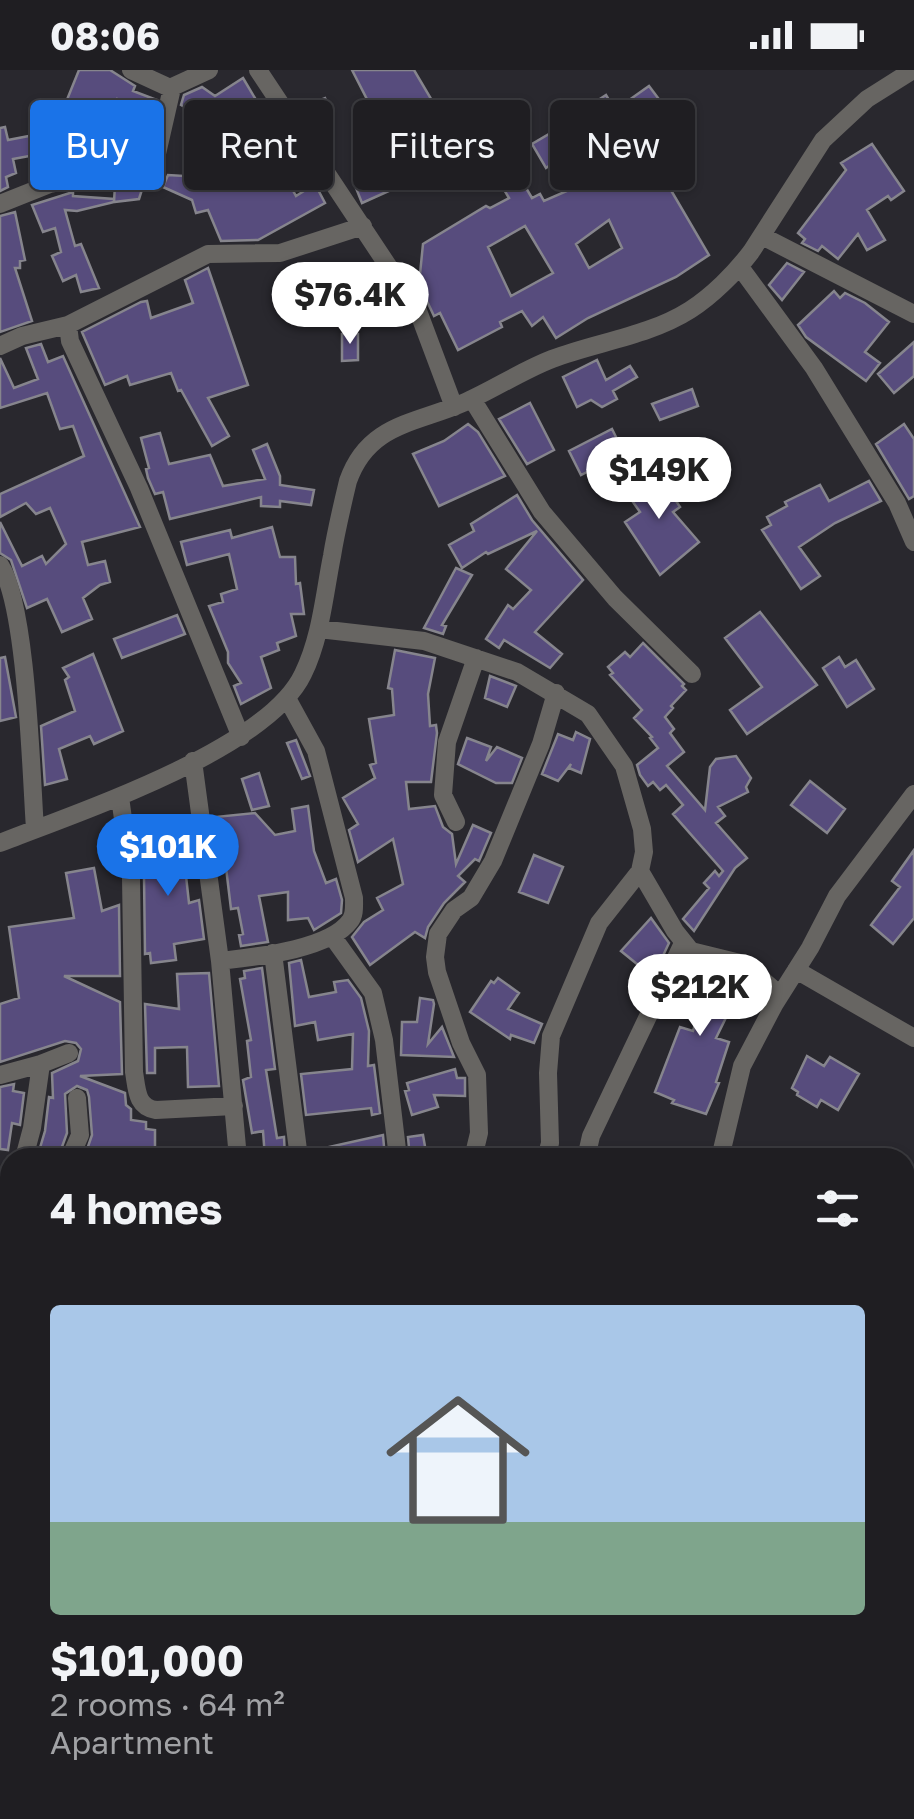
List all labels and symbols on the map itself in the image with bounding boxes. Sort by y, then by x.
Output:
pin: $76.4K [269,262,431,347]
pin: $149K [589,437,729,522]
pin: $101K [98,814,238,899]
pin: $212K [630,954,770,1039]

